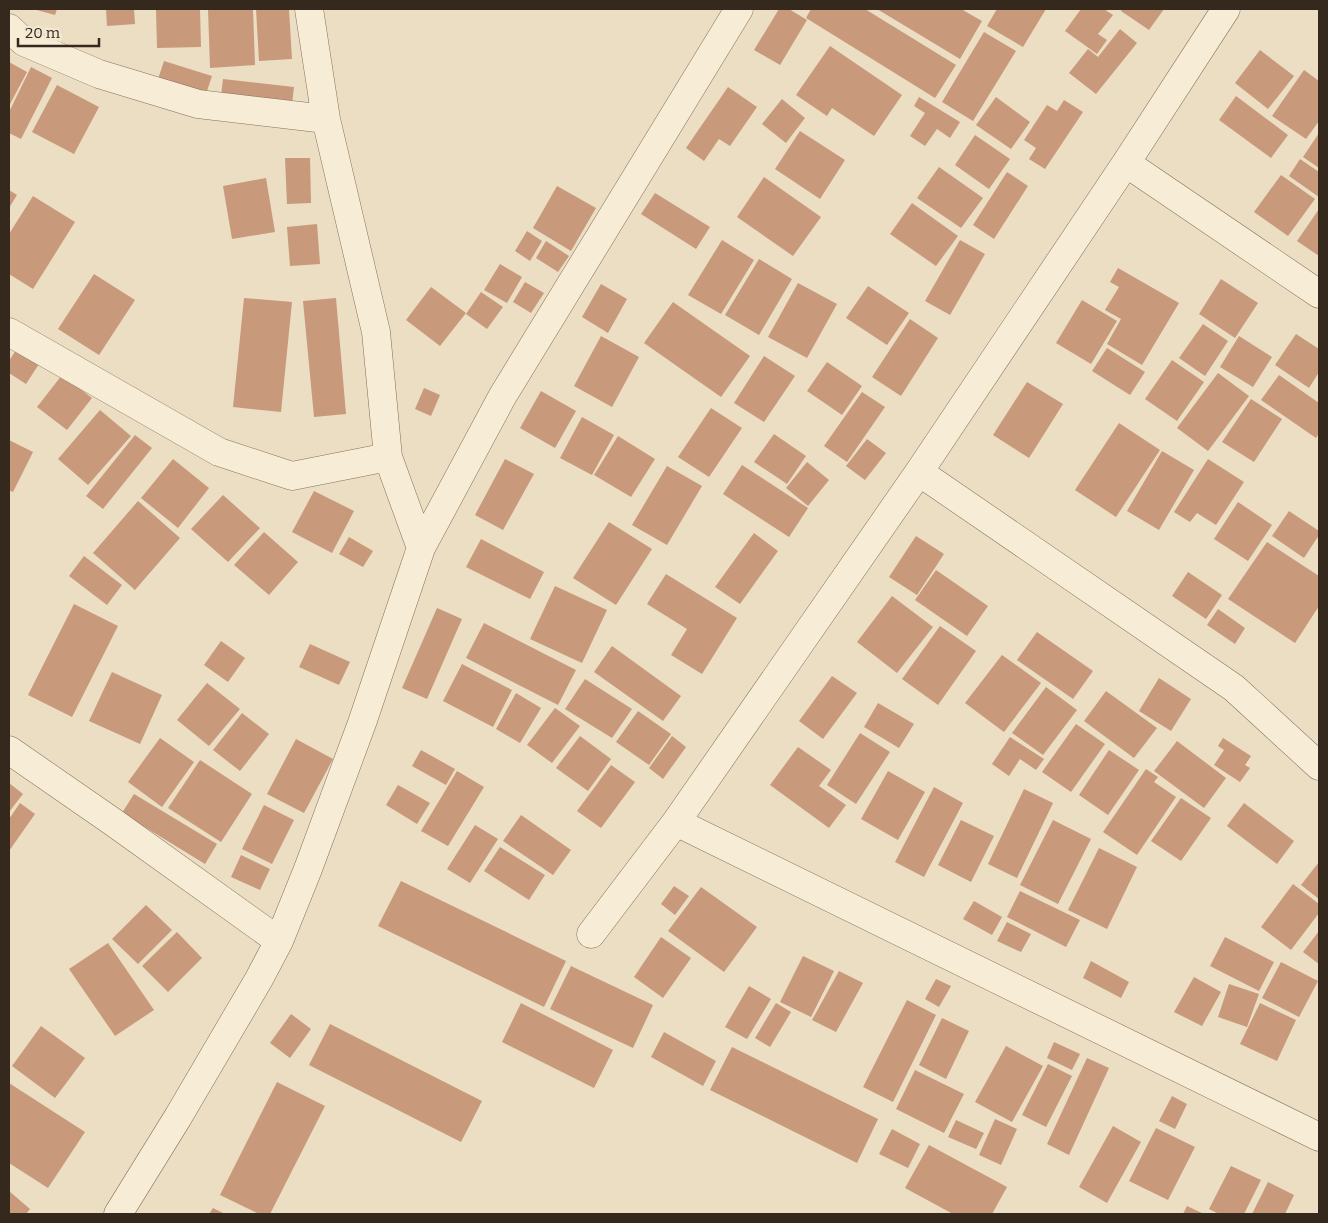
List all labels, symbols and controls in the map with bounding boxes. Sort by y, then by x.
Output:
scale bar [18,15,99,47]
text: 20 m [25,24,61,42]

